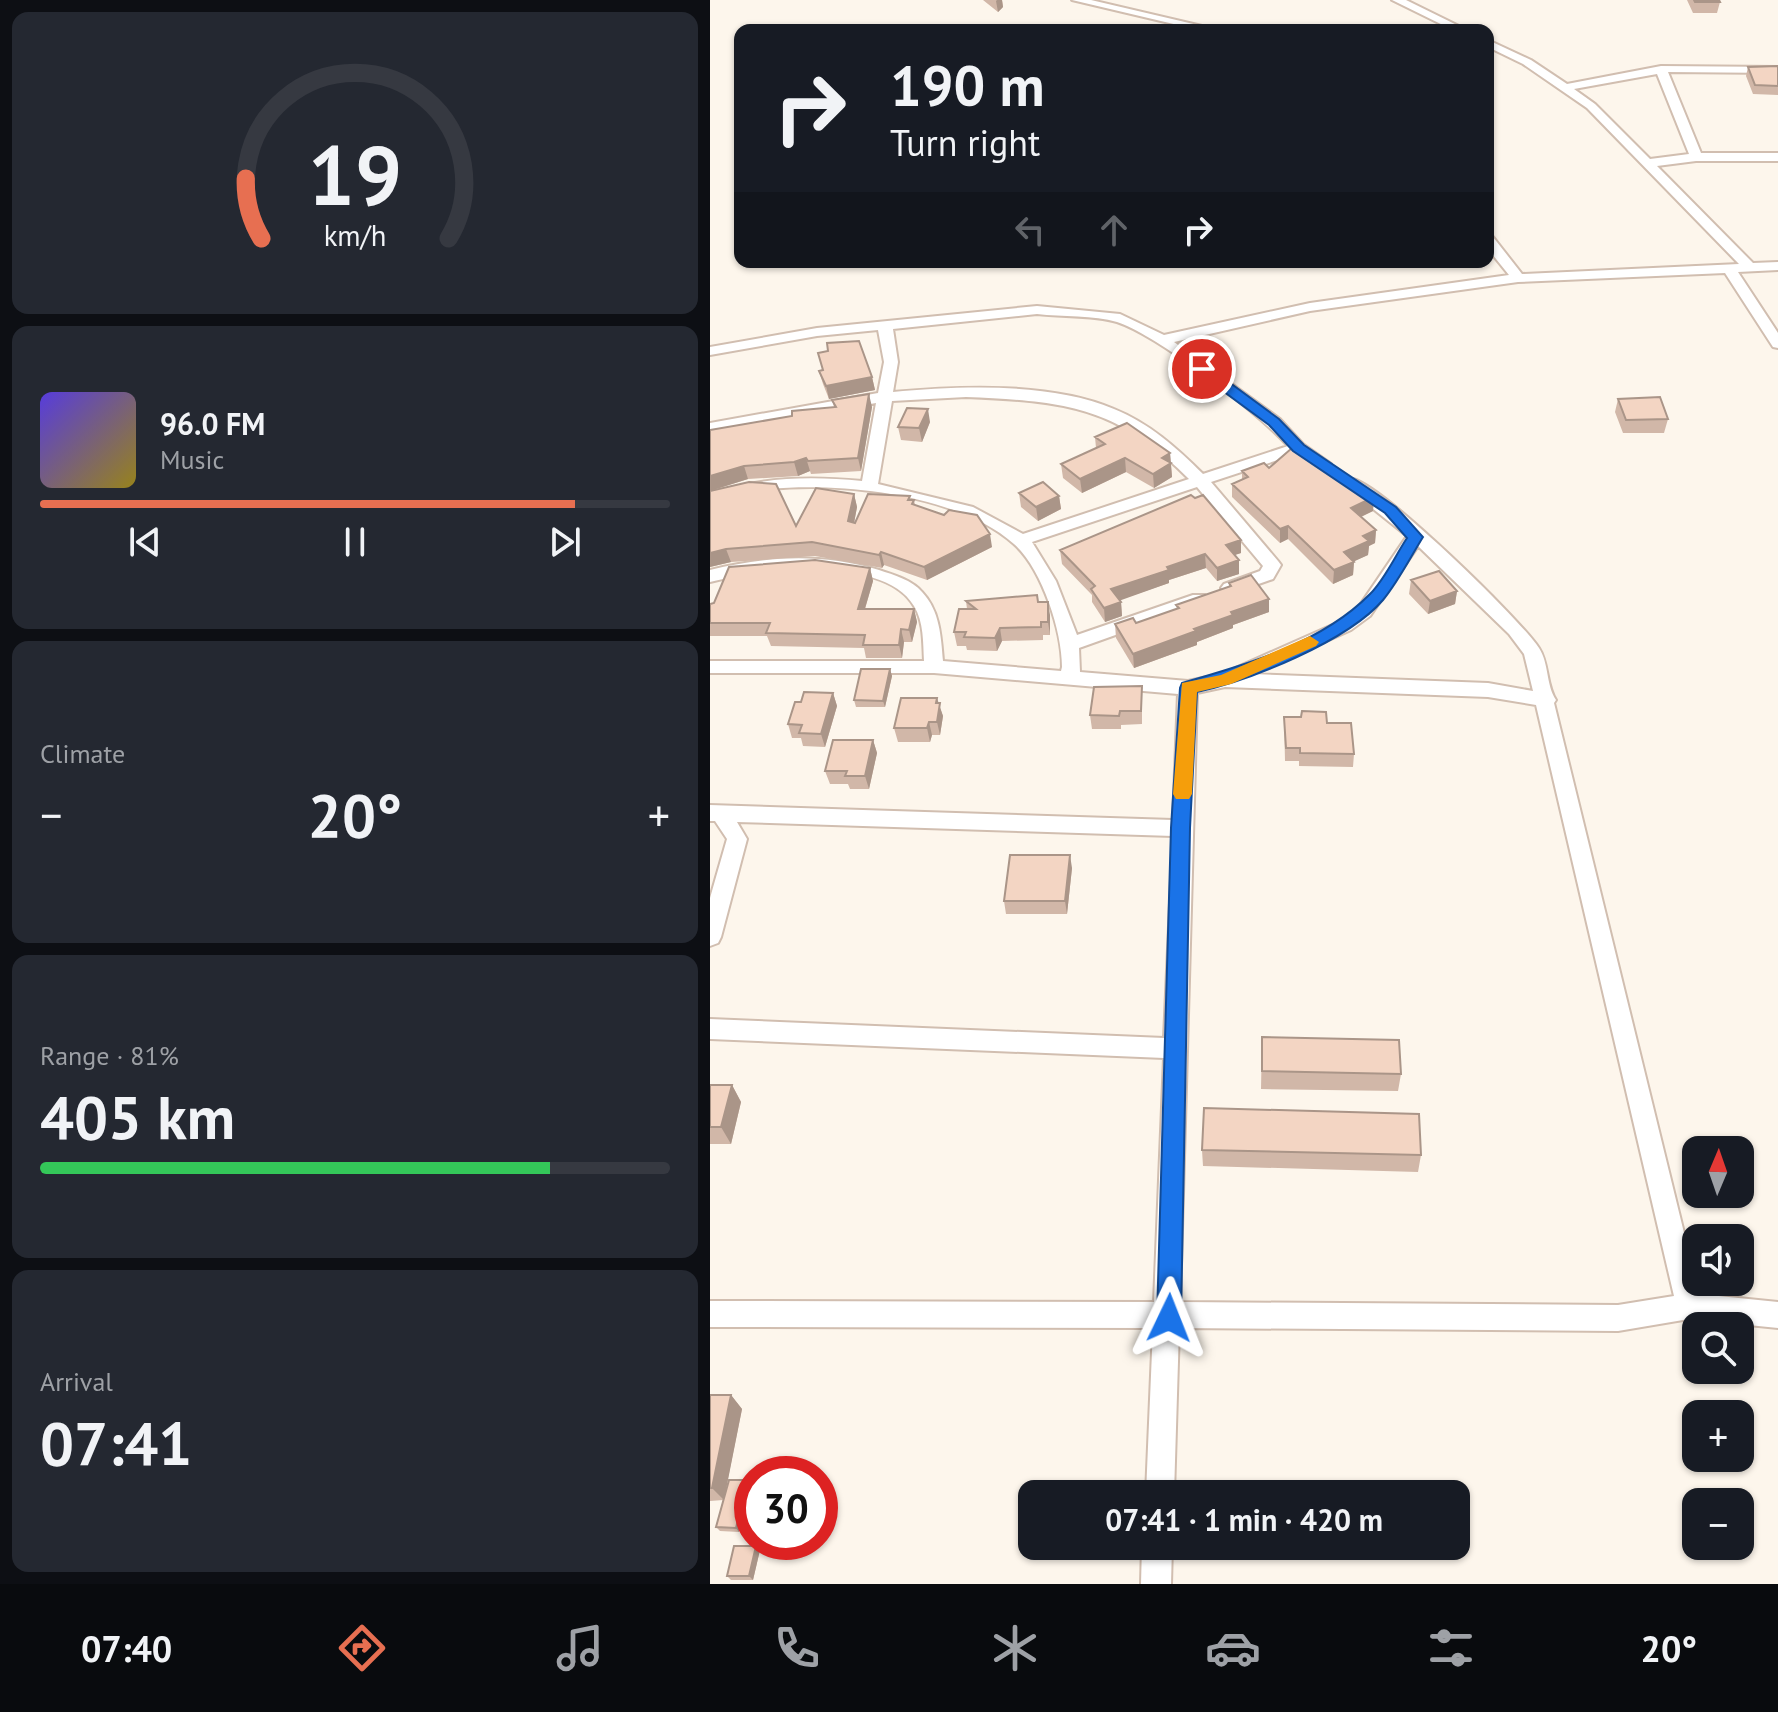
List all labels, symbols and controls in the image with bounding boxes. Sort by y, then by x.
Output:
text: 190 m [890,49,1045,121]
icon: right [758,56,862,160]
text: Turn right [890,119,1040,166]
text: 19 [308,120,402,228]
icon: left [1008,208,1052,252]
icon: ahead [1092,208,1136,252]
icon: right [1176,208,1220,252]
text: km/h [324,217,386,254]
pin [1168,335,1236,403]
icon: arrive [1180,347,1224,391]
text: 96.0 FM [160,404,265,443]
text: Music [160,443,224,476]
icon: previous [123,520,167,564]
icon: pause [333,520,377,564]
icon: next [543,520,587,564]
text: Climate [40,737,125,770]
text: 20° [308,776,402,854]
text: − [40,786,62,843]
text: + [648,786,670,843]
text: Range · 81% [40,1039,179,1072]
text: 405 km [40,1078,235,1156]
north arrow [1682,1136,1754,1208]
map controls [1682,1136,1754,1560]
button: sound [1682,1224,1754,1296]
position arrow [1127,1276,1211,1360]
button: search [1682,1312,1754,1384]
text: Arrival [40,1365,113,1398]
button: + [1682,1400,1754,1472]
text: 07:41 [40,1404,192,1482]
speed limit sign: 30 [734,1456,838,1560]
button: − [1682,1488,1754,1560]
text: 07:41 · 1 min · 420 m [1105,1500,1383,1539]
icon: directions [334,1620,390,1676]
icon: music [552,1620,608,1676]
icon: phone [769,1620,825,1676]
icon: climate [987,1620,1043,1676]
icon: car [1205,1620,1261,1676]
icon: filters [1423,1620,1479,1676]
text: 07:40 [81,1625,172,1672]
text: 20° [1640,1625,1697,1672]

